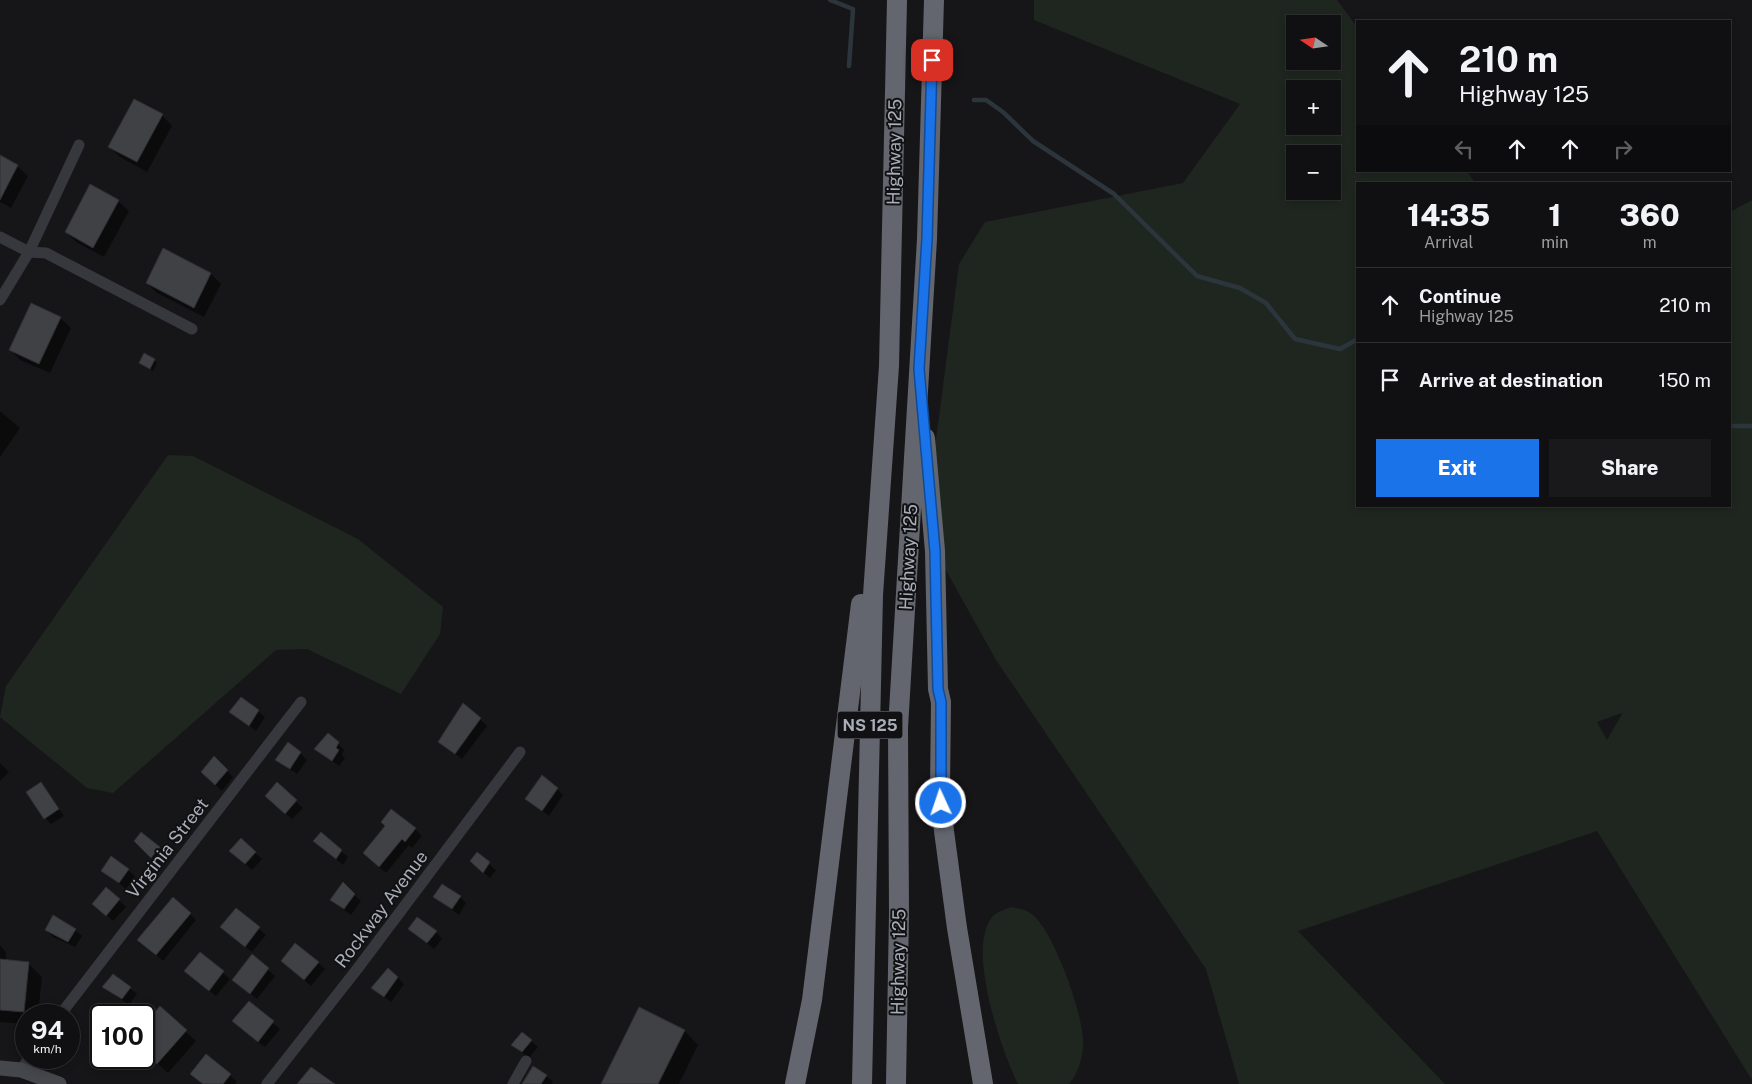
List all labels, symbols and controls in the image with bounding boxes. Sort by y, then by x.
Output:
north arrow [1286,15,1341,70]
map controls [1286,15,1341,200]
pin [911,39,953,81]
text: 210 m [1459,39,1558,80]
icon: ahead [1376,40,1441,105]
icon: arrive [918,46,946,74]
button: + [1286,80,1341,135]
text: Highway 125 [1459,81,1589,107]
street label: Highway 125 [883,99,905,205]
icon: left [1450,135,1478,163]
icon: ahead [1503,135,1531,163]
icon: ahead [1556,135,1584,163]
icon: right [1609,135,1637,163]
button: − [1286,145,1341,200]
text: 14:35 [1407,197,1490,233]
text: 1 [1548,197,1561,233]
text: 360 [1619,197,1680,233]
text: Arrival [1424,233,1473,252]
text: min [1541,233,1568,252]
text: m [1643,233,1657,252]
text: Continue [1419,285,1501,307]
icon: ahead [1376,291,1404,319]
text: 210 m [1659,294,1711,316]
text: Highway 125 [1419,307,1514,326]
icon: arrive [1376,366,1404,394]
text: Arrive at destination [1419,369,1603,391]
text: 150 m [1658,369,1711,391]
button: Exit [1376,439,1539,497]
button: Share [1549,439,1711,497]
street label: Highway 125 [895,503,921,611]
road number: NS 125 [838,712,902,738]
position arrow [914,776,966,828]
street label: Virginia Street [121,794,213,902]
street label: Rockway Avenue [330,846,432,972]
street label: Highway 125 [887,909,909,1015]
speed limit sign: 100 [90,1004,155,1069]
text: 94 [31,1015,64,1045]
text: km/h [33,1042,62,1056]

